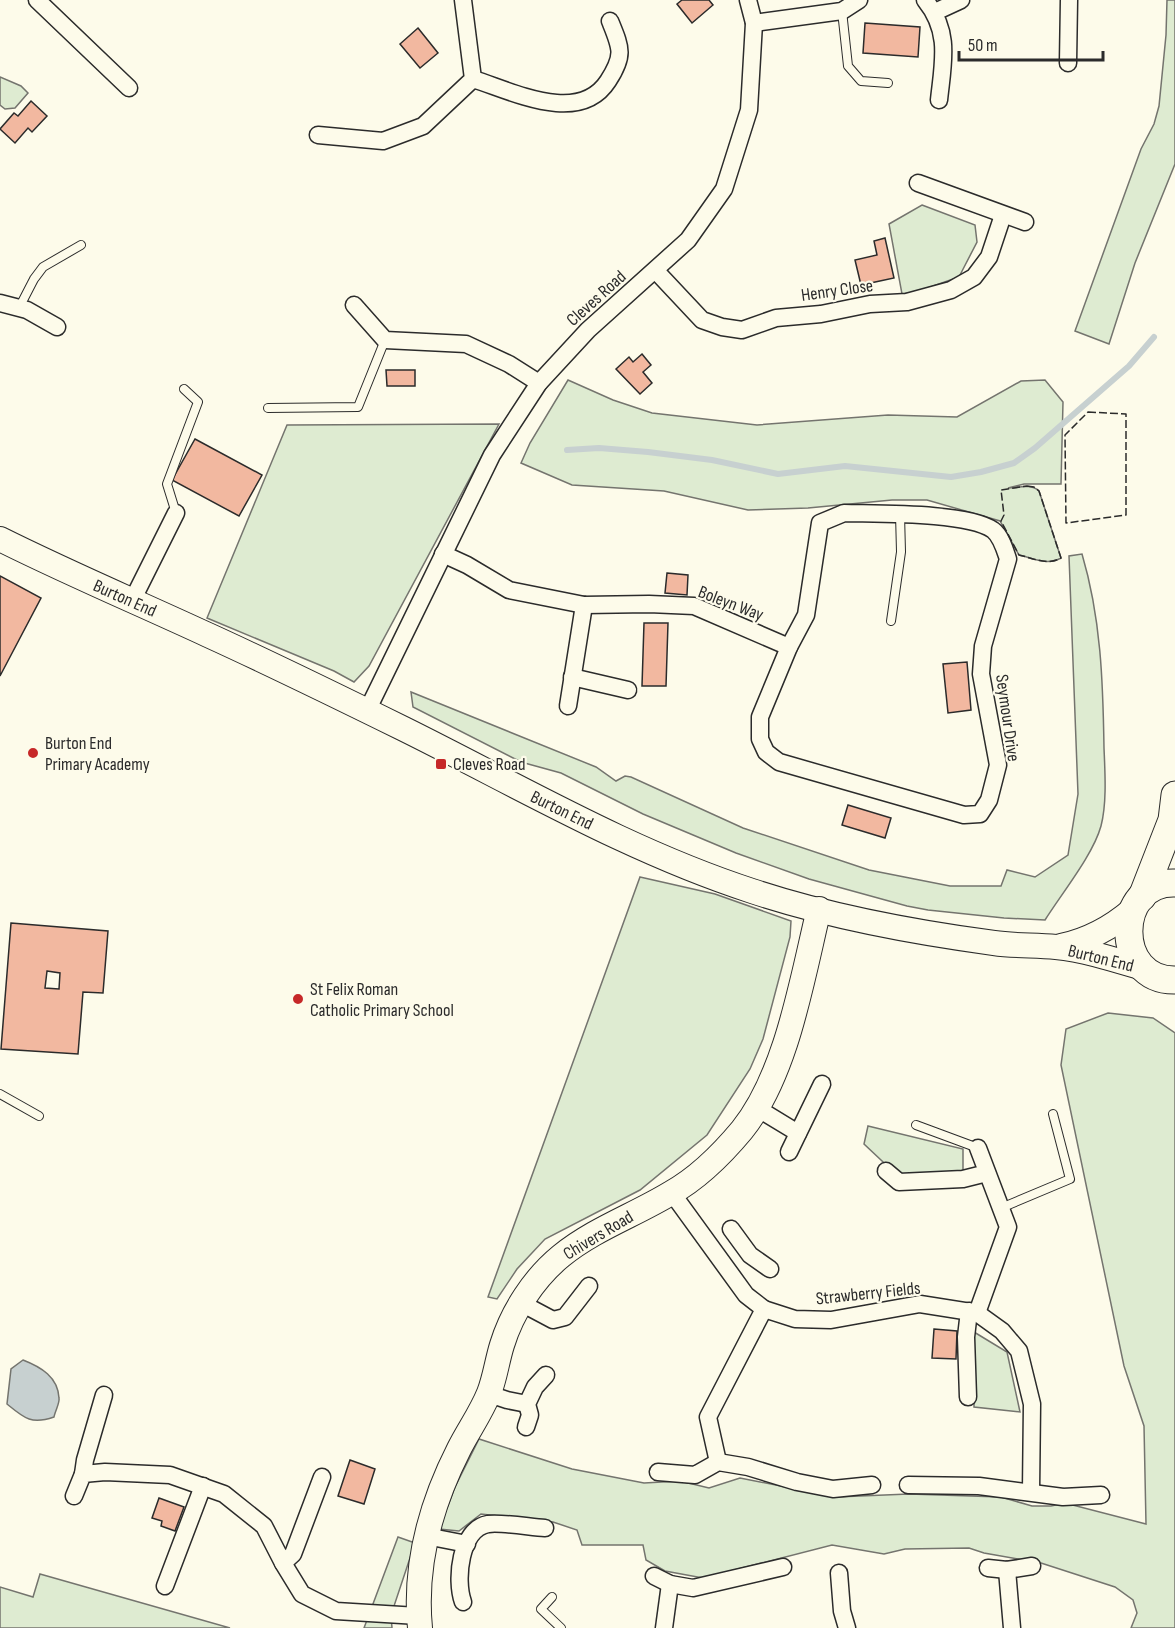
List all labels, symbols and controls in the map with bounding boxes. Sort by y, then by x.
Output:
scale bar [959,24,1103,62]
text: 50 m [968,35,998,56]
street label: Cleves Road [562,266,630,330]
street label: Henry Close [800,275,874,306]
street label: Burton End [90,575,160,622]
street label: Boleyn Way [695,581,767,626]
street label: Seymour Drive [991,673,1024,763]
place label: Burton End Primary Academy [45,733,150,775]
marker: Burton End Primary Academy [26,746,40,760]
place label: Cleves Road [453,754,526,775]
marker: Cleves Road [434,757,448,771]
street label: Burton End [527,786,596,835]
street label: Burton End [1066,940,1136,977]
place label: St Felix Roman Catholic Primary School [310,979,454,1021]
marker: St Felix Roman Catholic Primary School [291,992,305,1006]
street label: Chivers Road [559,1206,637,1265]
street label: Strawberry Fields [815,1278,921,1309]

